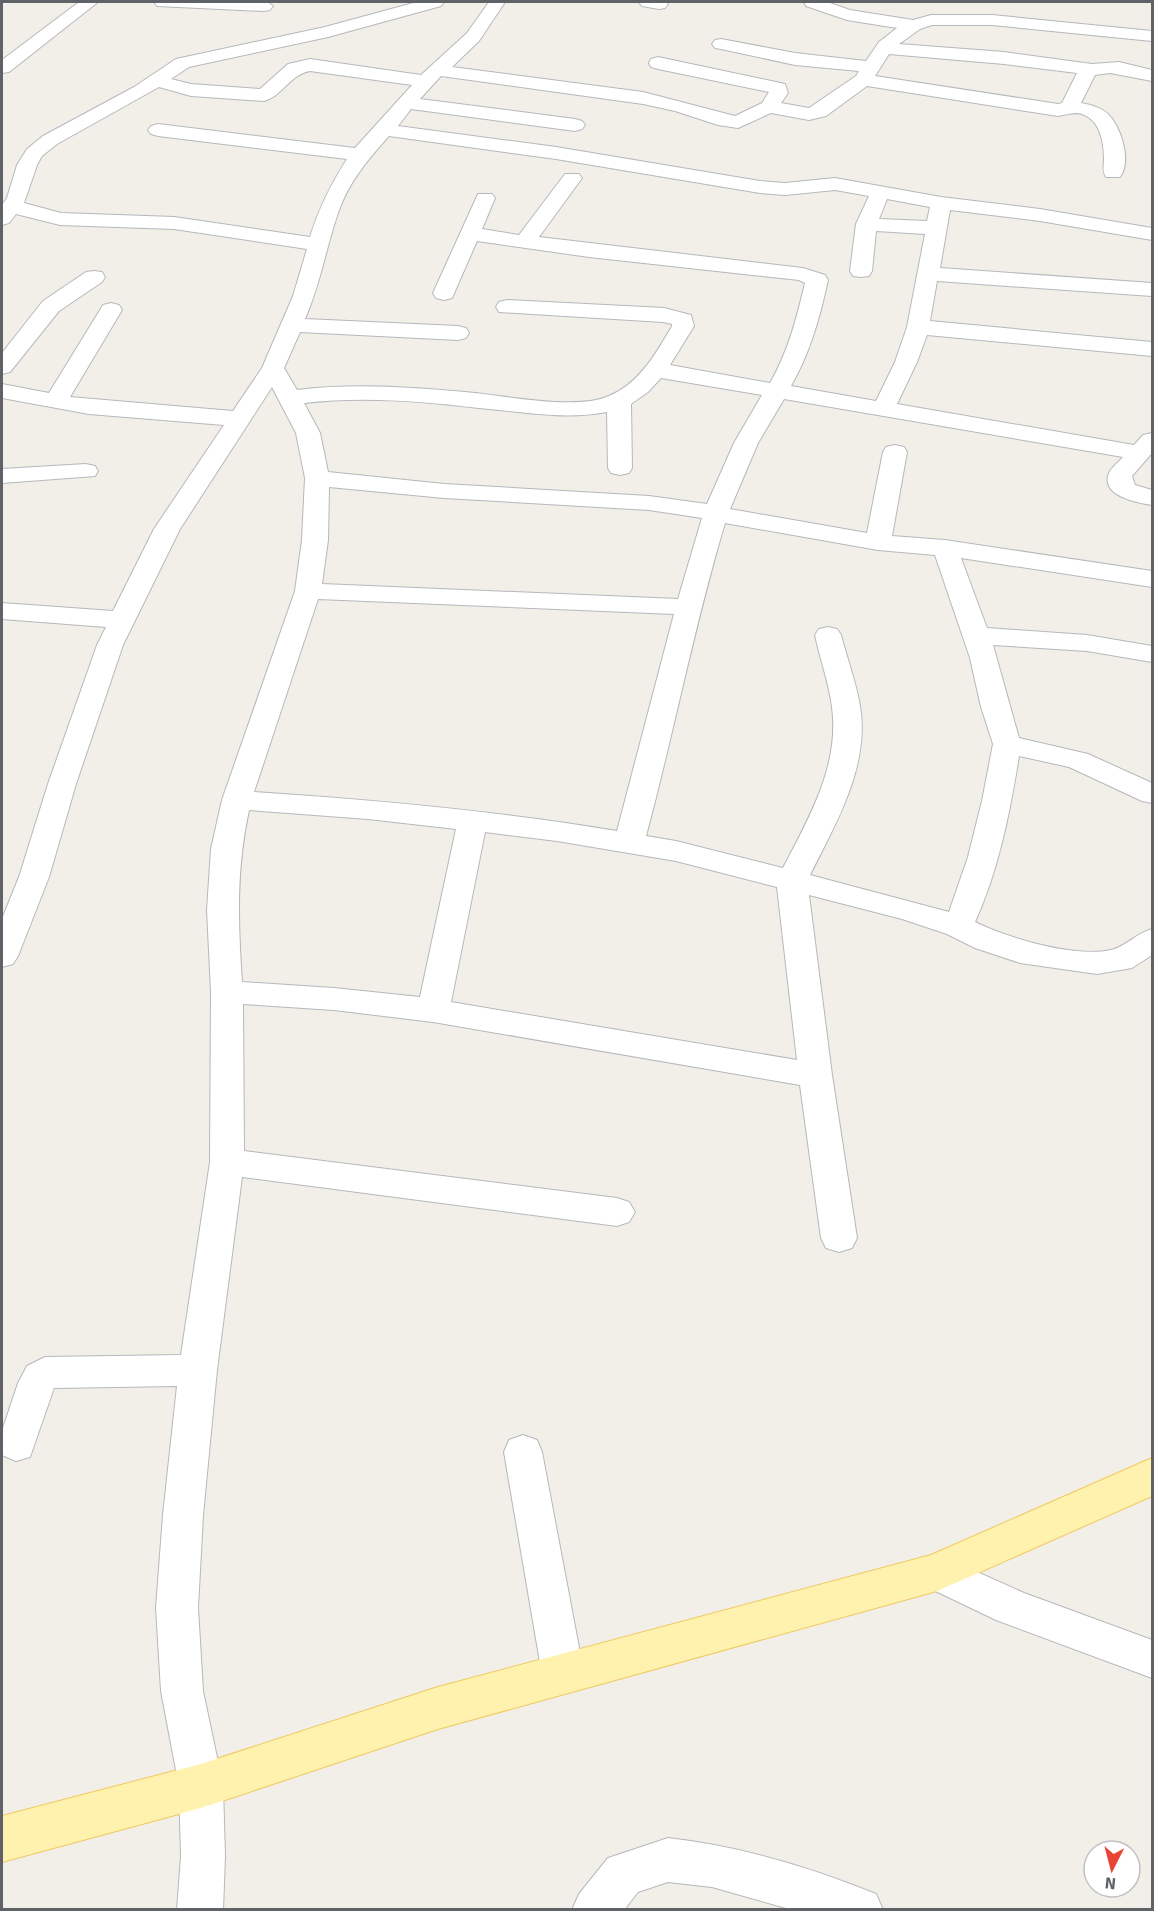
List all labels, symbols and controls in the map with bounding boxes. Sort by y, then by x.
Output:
north arrow [1082,1839,1142,1899]
text: N [1104,1872,1117,1893]

